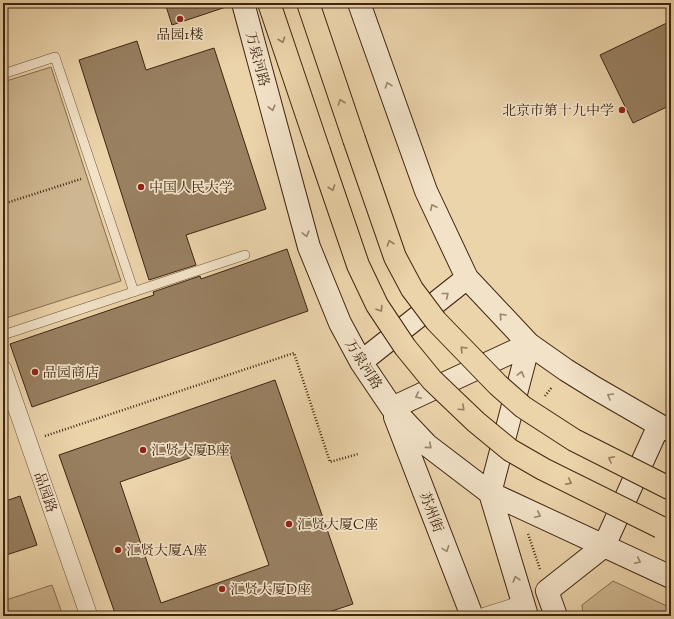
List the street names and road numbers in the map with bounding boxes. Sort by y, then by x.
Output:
street label: 万泉河路 [239,30,273,89]
street label: 万泉河路 [339,336,386,394]
street label: 品园路 [28,470,60,516]
street label: 苏州街 [413,490,447,536]

